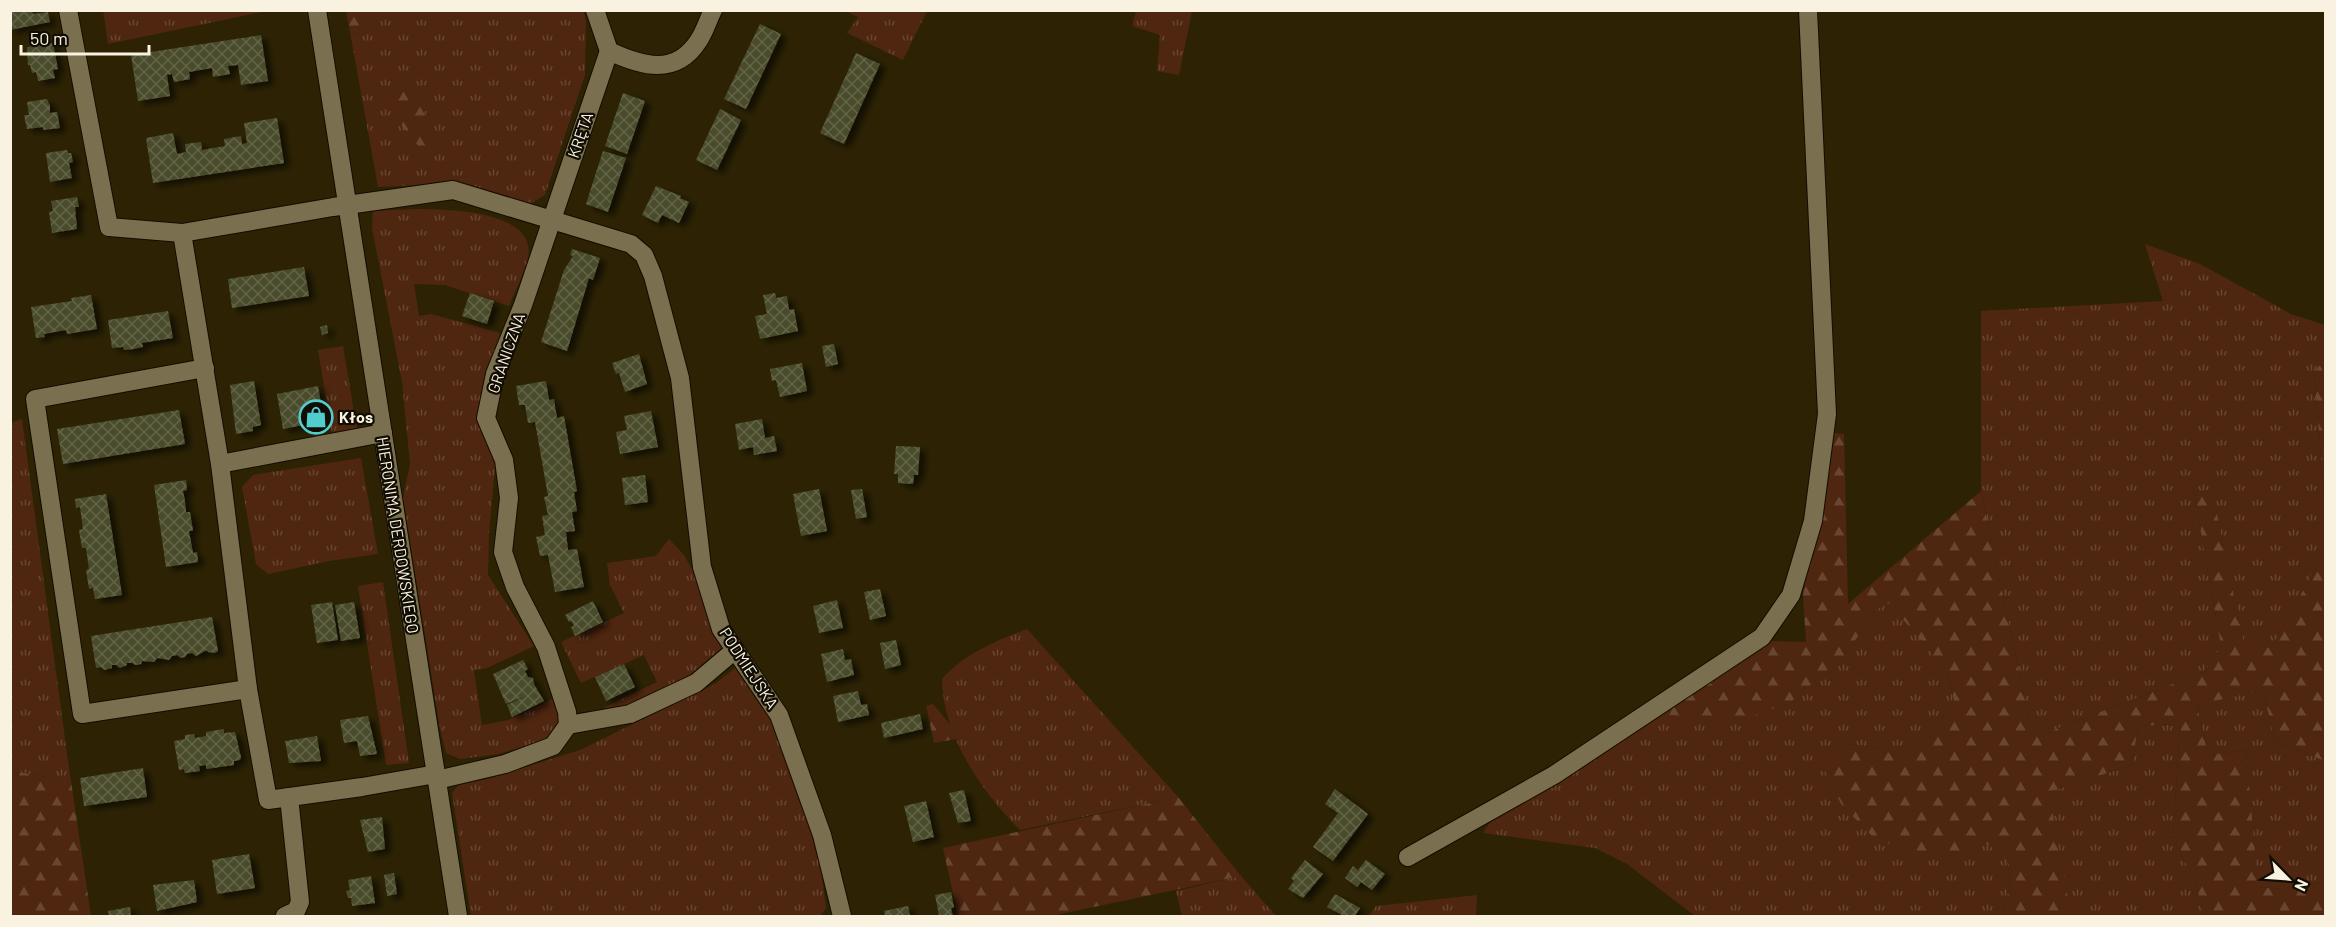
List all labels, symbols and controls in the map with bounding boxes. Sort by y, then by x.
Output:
scale bar [21,18,148,56]
text: 50 m [30,27,68,49]
street label: KRĘTA [563,109,596,160]
street label: GRANICZNA [483,310,528,396]
shop icon: Kłos [298,399,334,435]
place label: Kłos [339,407,373,426]
street label: HIERONIMA DERDOWSKIEGO [374,435,423,635]
street label: PODMIEJSKA [716,624,783,712]
north arrow [2258,849,2318,909]
text: N [2291,877,2313,894]

